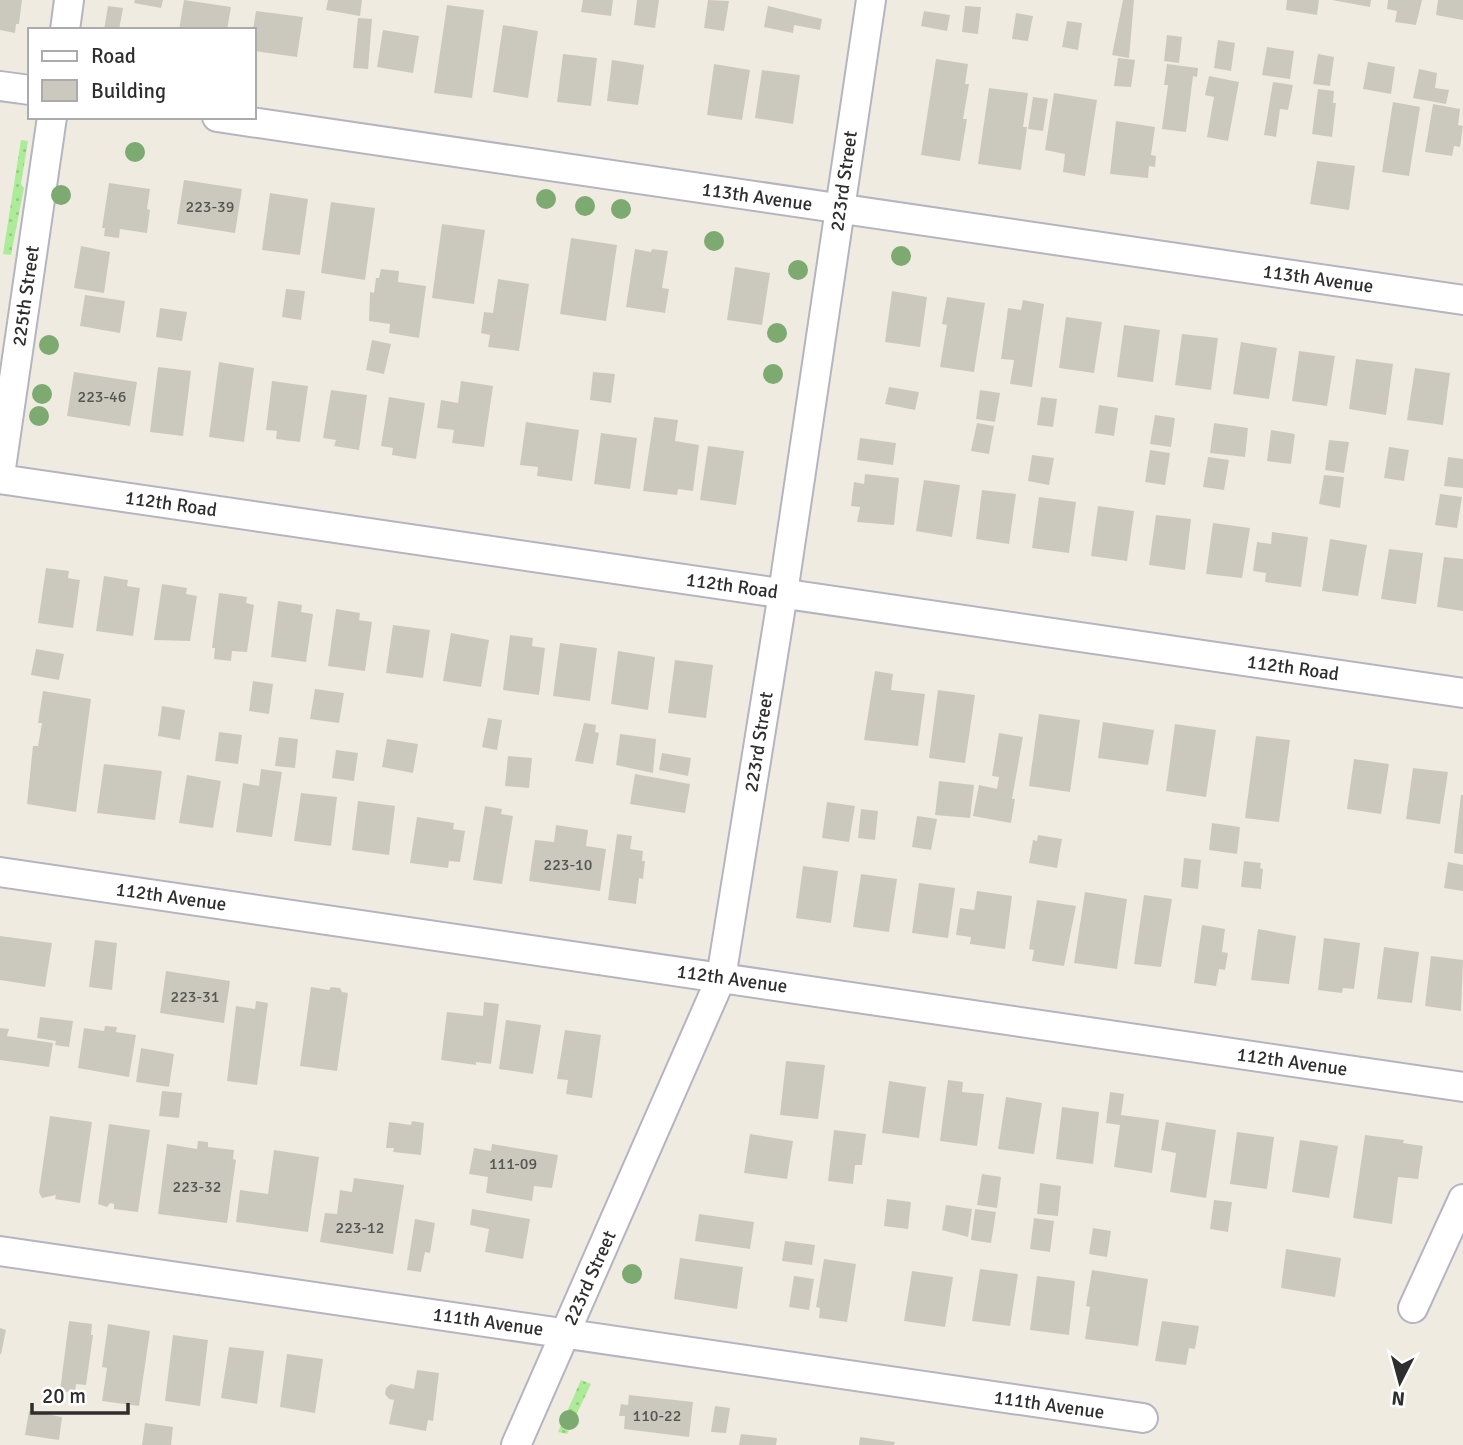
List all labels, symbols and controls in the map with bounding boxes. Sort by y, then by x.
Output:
legend [28,28,256,119]
text: Road [91,43,136,69]
text: Building [91,78,166,104]
street label: 223rd Street [825,129,863,233]
street label: 113th Avenue [700,177,814,217]
house number: 223-39 [186,197,234,217]
street label: 225th Street [7,244,45,348]
street label: 113th Avenue [1261,259,1375,299]
house number: 223-46 [78,387,126,407]
street label: 112th Road [123,486,219,522]
street label: 112th Road [684,568,780,604]
street label: 112th Road [1245,650,1341,686]
street label: 223rd Street [739,690,779,794]
house number: 223-10 [544,855,592,875]
street label: 112th Avenue [114,877,228,917]
street label: 112th Avenue [675,959,789,999]
house number: 223-31 [171,987,219,1007]
street label: 112th Avenue [1235,1042,1349,1082]
house number: 111-09 [489,1154,537,1174]
house number: 223-32 [173,1177,221,1197]
house number: 223-12 [336,1218,384,1238]
street label: 223rd Street [558,1227,622,1329]
street label: 111th Avenue [431,1302,545,1342]
north arrow [1365,1347,1435,1417]
scale bar [32,1372,128,1416]
text: 20 m [42,1383,86,1409]
street label: 111th Avenue [992,1385,1106,1425]
text: N [1391,1385,1406,1411]
house number: 110-22 [633,1406,681,1426]

